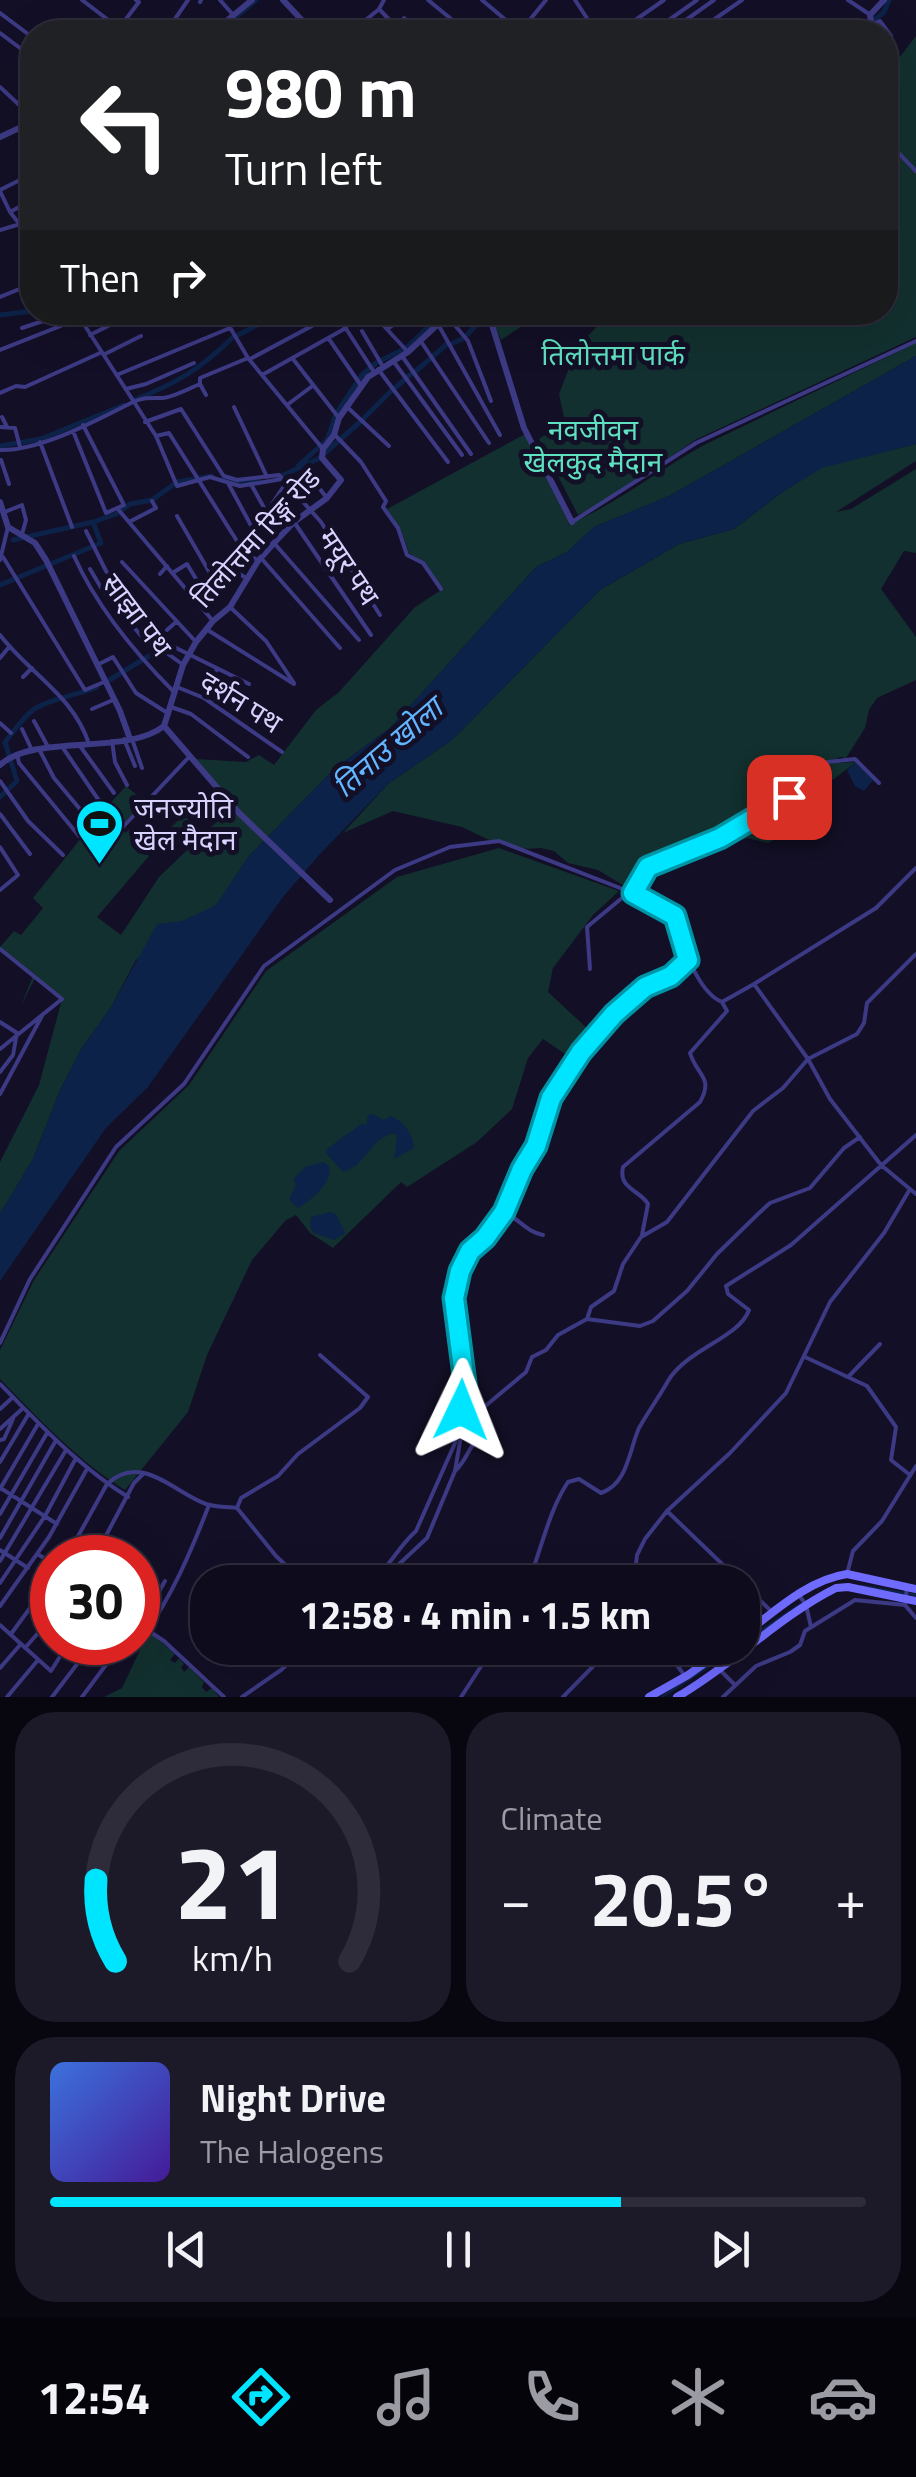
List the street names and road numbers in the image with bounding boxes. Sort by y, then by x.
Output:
street label: तिलोत्तमा रिङ्ग रोड [181,457,331,617]
street label: मयूर पथ [308,520,391,615]
street label: साझा पथ [92,564,184,666]
street label: दर्शन पथ [192,660,292,744]

